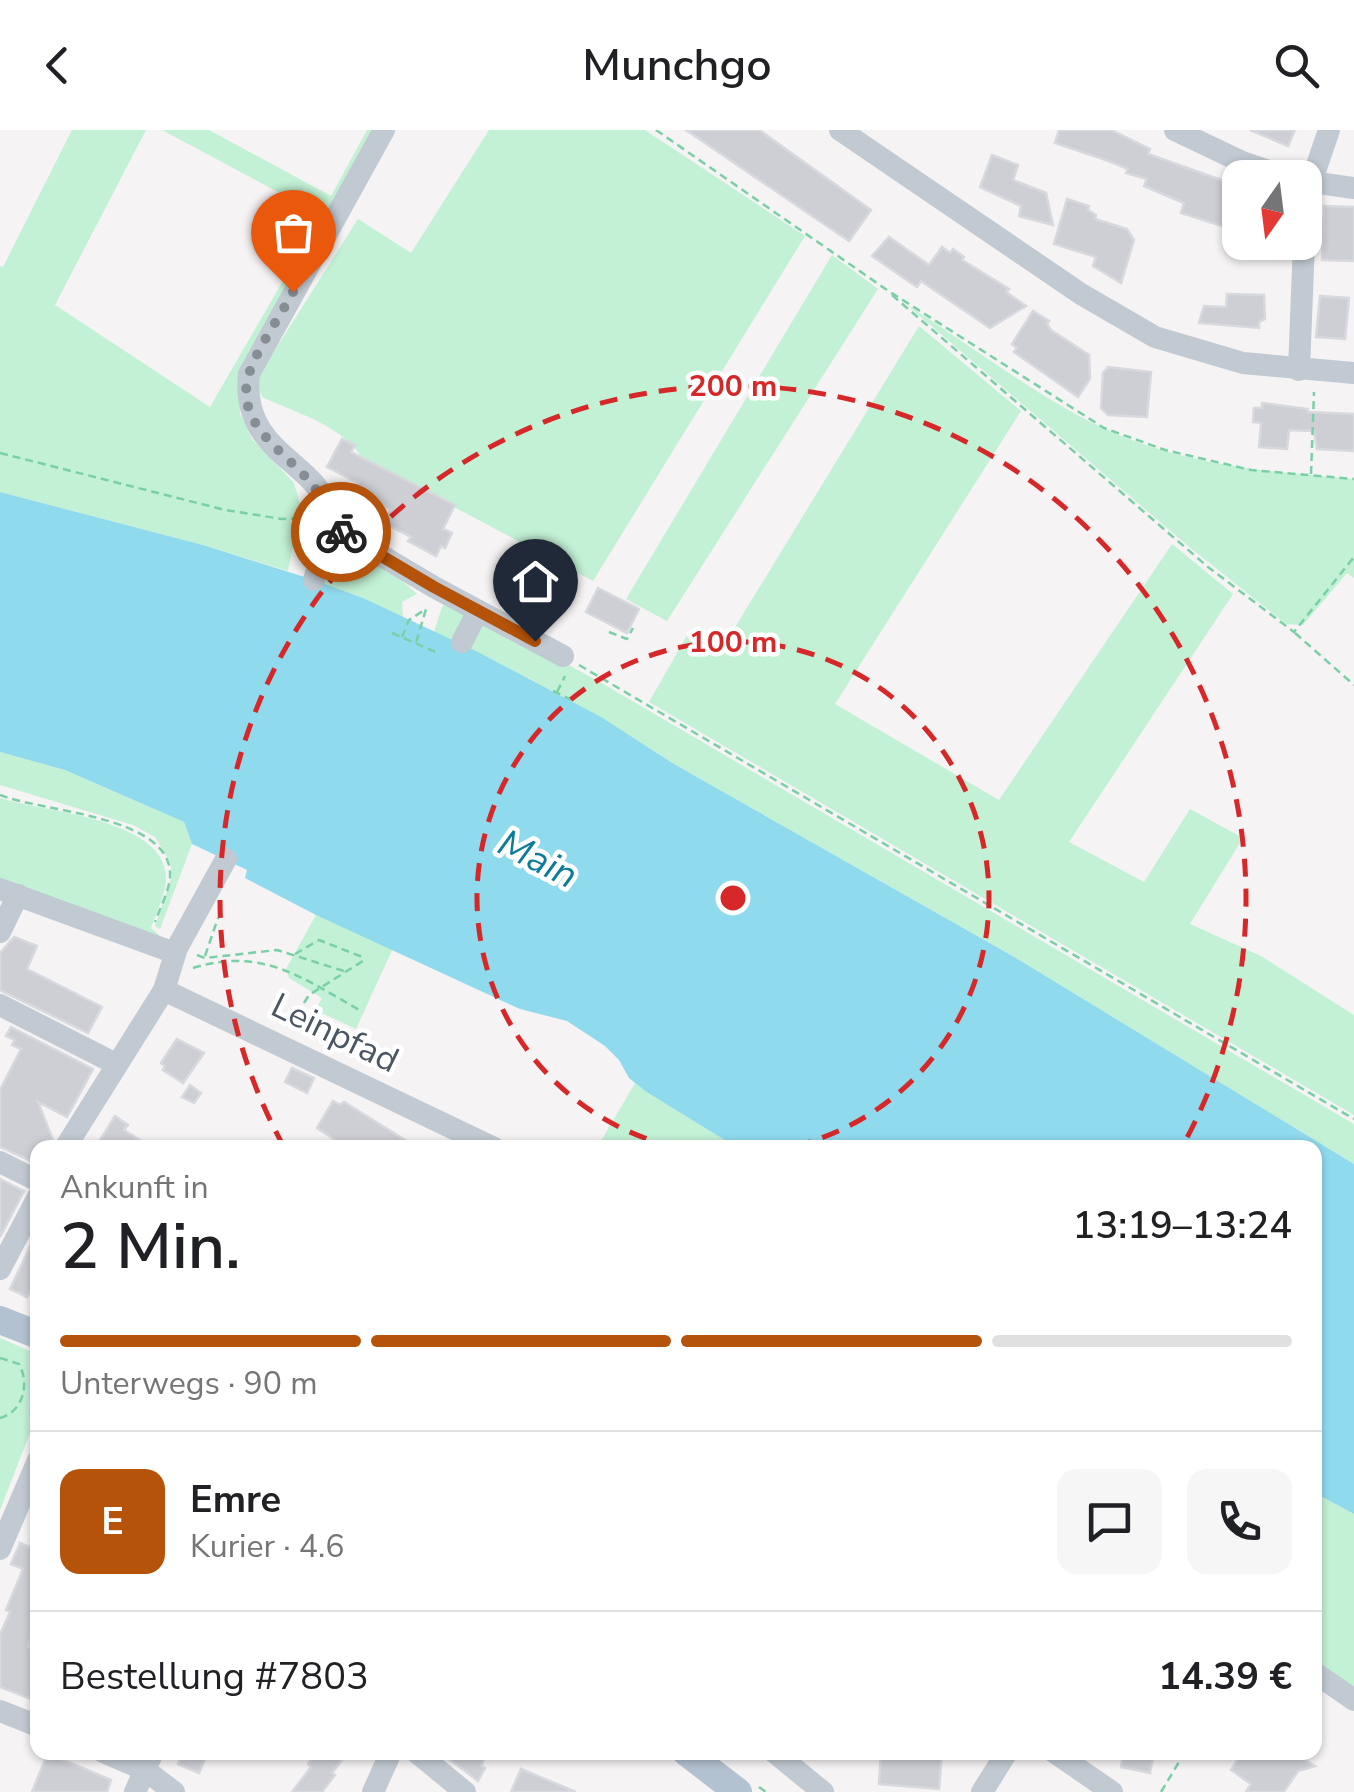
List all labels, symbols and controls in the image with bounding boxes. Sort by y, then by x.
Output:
text: Munchgo [582,35,772,96]
icon: back [30,38,85,93]
icon: search [1269,38,1324,93]
north arrow [1222,160,1322,260]
map controls [1222,160,1322,260]
pin [251,190,336,293]
icon: bag [266,205,321,260]
text: 200 m [689,366,777,407]
courier [291,482,391,582]
icon: bike [314,505,369,560]
pin [493,539,578,642]
icon: home [508,554,563,609]
text: 100 m [689,622,777,663]
water label: Main [489,817,587,901]
centre of rings [715,880,751,916]
street label: Leinpfad [264,982,406,1084]
text: Ankunft in [60,1166,209,1209]
text: 13:19–13:24 [1073,1200,1292,1251]
text: 2 Min. [60,1202,241,1291]
text: Unterwegs · 90 m [60,1362,318,1405]
button: chat [1057,1469,1162,1574]
button: phone [1187,1469,1292,1574]
text: Emre [190,1474,281,1525]
text: E [101,1496,124,1547]
text: Kurier · 4.6 [190,1525,344,1568]
text: Bestellung #7803 [60,1651,369,1702]
text: 14.39 € [1158,1651,1292,1702]

